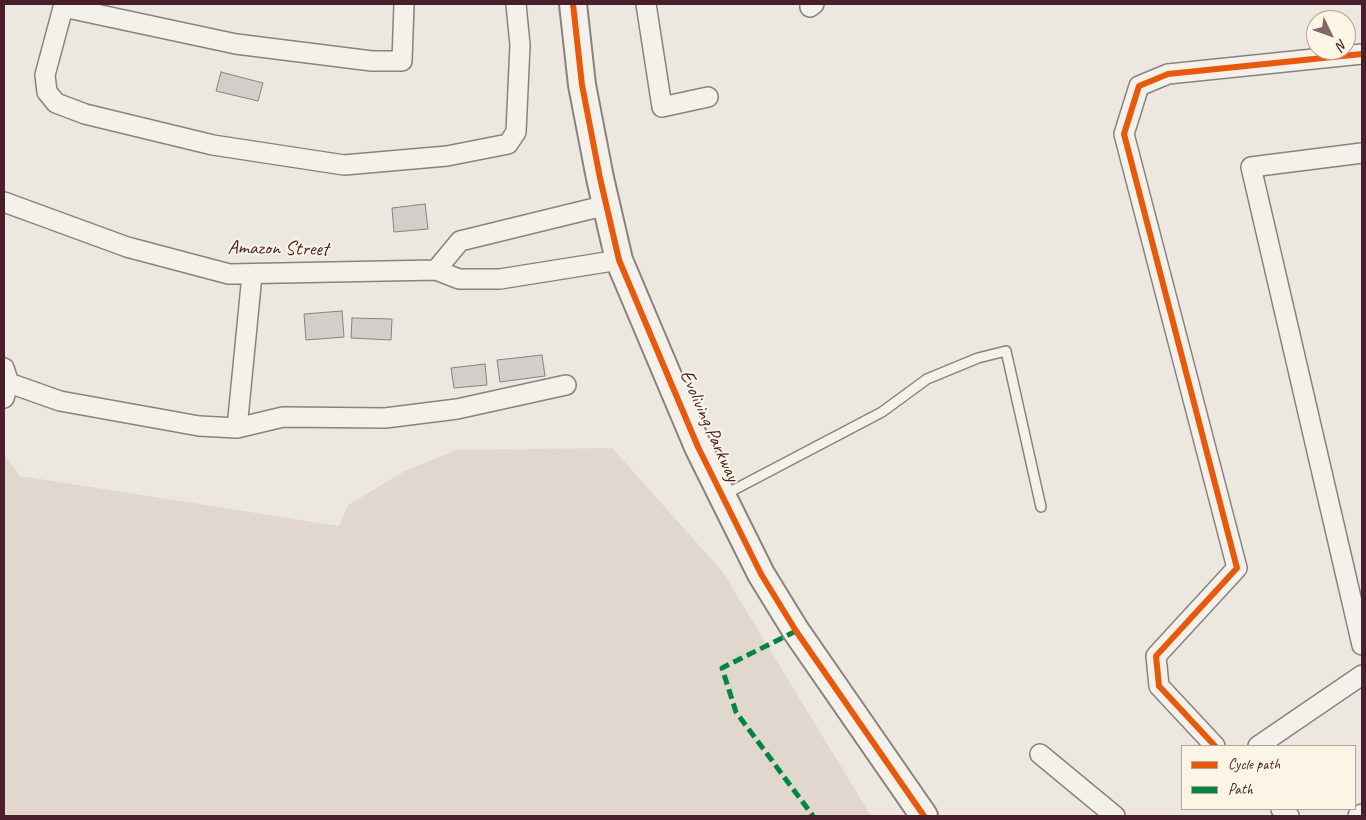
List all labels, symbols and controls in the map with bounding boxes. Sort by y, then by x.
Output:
north arrow [1306,10,1356,60]
text: N [1333,36,1351,54]
street label: Amazon Street [227,236,329,262]
street label: Evoliving Parkway [674,367,744,485]
legend [1181,745,1356,810]
text: Cycle path [1228,755,1280,774]
text: Path [1228,780,1253,799]

